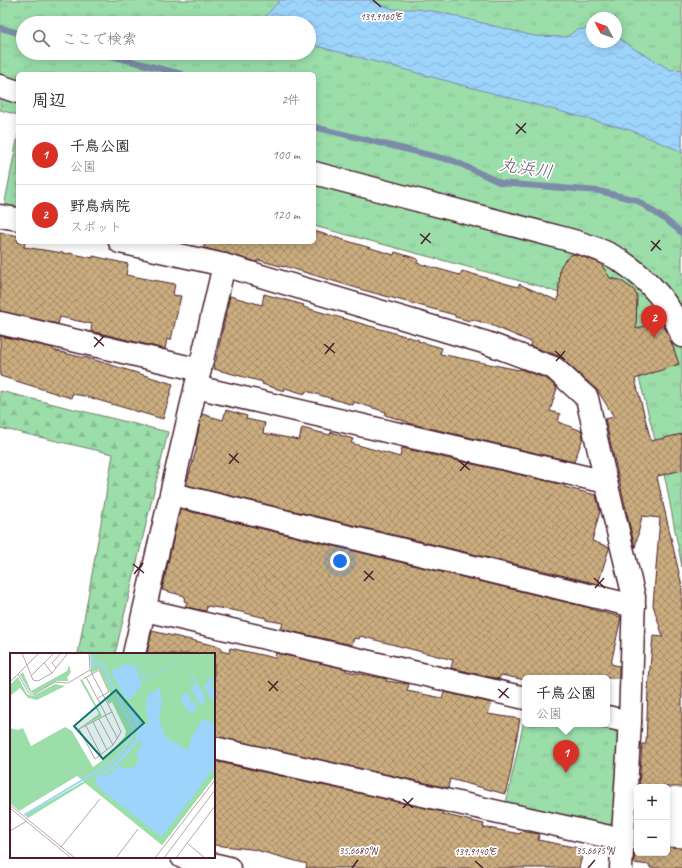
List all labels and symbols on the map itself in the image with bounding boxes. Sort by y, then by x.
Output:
text: 139.9160°E [360,10,404,23]
north arrow [586,12,622,48]
water label: 丸浜川 [498,153,554,183]
pin: 2 [641,305,667,338]
your location [330,551,350,571]
inset map [10,653,215,858]
pin: 1 [553,740,579,773]
text: 35.6680°N [339,844,379,857]
text: 35.6675°N [576,844,616,857]
text: 139.9140°E [454,845,498,858]

